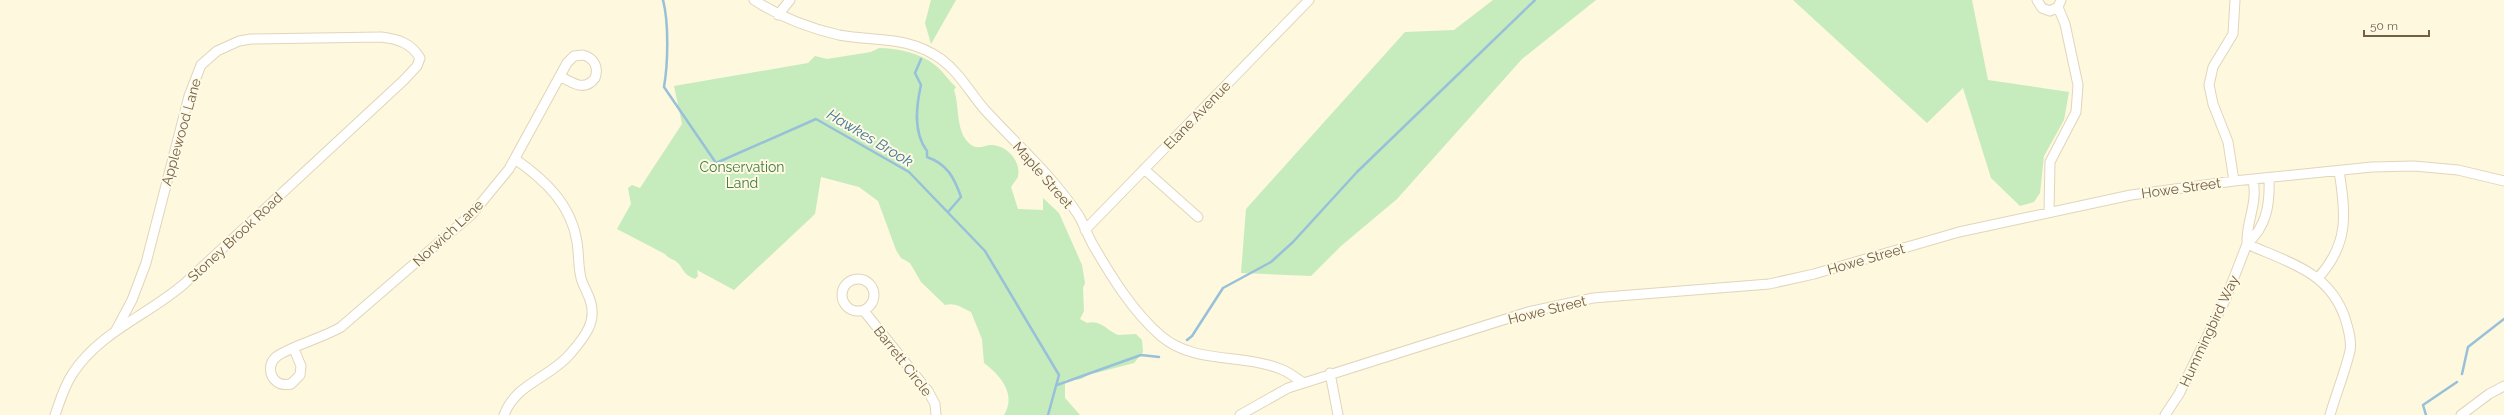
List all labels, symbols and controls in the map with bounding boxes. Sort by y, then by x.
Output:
scale bar [2364,12,2429,38]
text: 50 m [2370,19,2398,33]
street label: Applewood Lane [158,77,204,187]
street label: Elane Avenue [1160,78,1234,152]
water label: Hawkes Brook [824,105,916,171]
street label: Maple Street [1010,138,1076,212]
park label: Conservation Land [699,159,785,191]
street label: Howe Street [2140,174,2222,201]
street label: Stoney Brook Road [184,189,286,285]
street label: Norwich Lane [410,196,486,270]
street label: Howe Street [1825,240,1907,278]
street label: Hummingbird Way [2176,272,2242,389]
street label: Howe Street [1506,292,1588,327]
street label: Barrett Circle [871,323,935,399]

